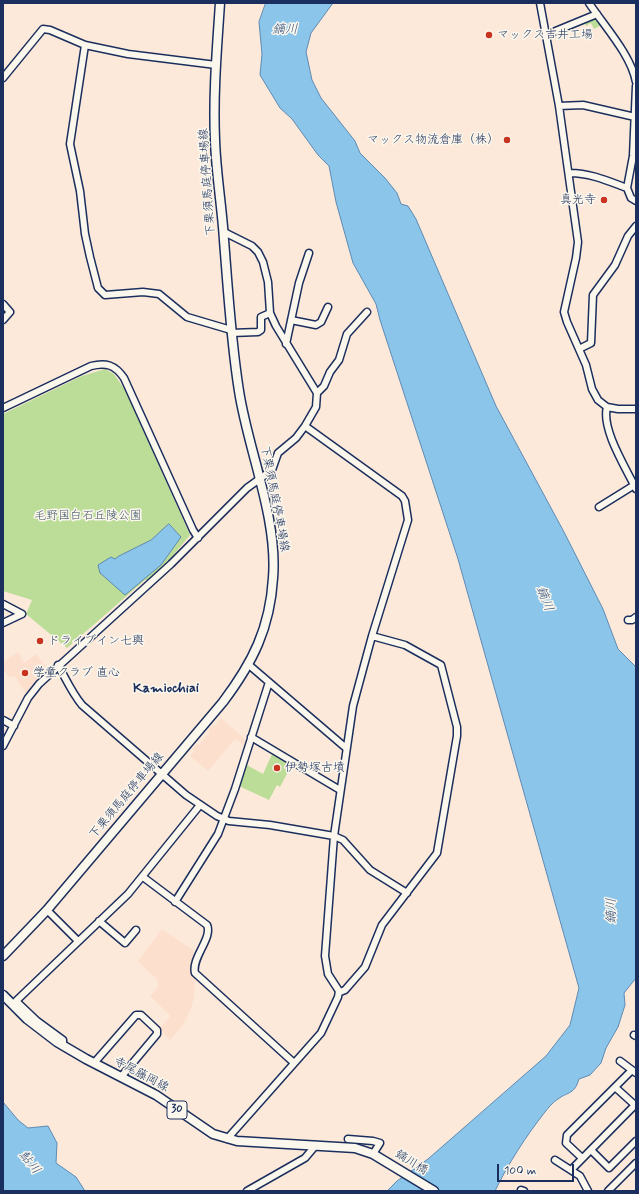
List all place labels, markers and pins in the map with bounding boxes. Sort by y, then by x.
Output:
place label: マックス吉井工場 [497,28,593,42]
marker: マックス吉井工場 [484,30,494,40]
place label: マックス物流倉庫（株） [367,133,499,147]
marker: マックス物流倉庫（株） [502,135,512,145]
place label: 真光寺 [560,193,596,207]
marker: 真光寺 [599,195,609,205]
place label: ドライブイン七輿 [48,634,144,648]
marker: ドライブイン七輿 [35,636,45,646]
place label: 学童クラブ 直心 [33,666,120,680]
marker: 学童クラブ 直心 [20,668,30,678]
place label: 伊勢塚古墳 [285,761,345,775]
marker: 伊勢塚古墳 [272,763,282,773]

